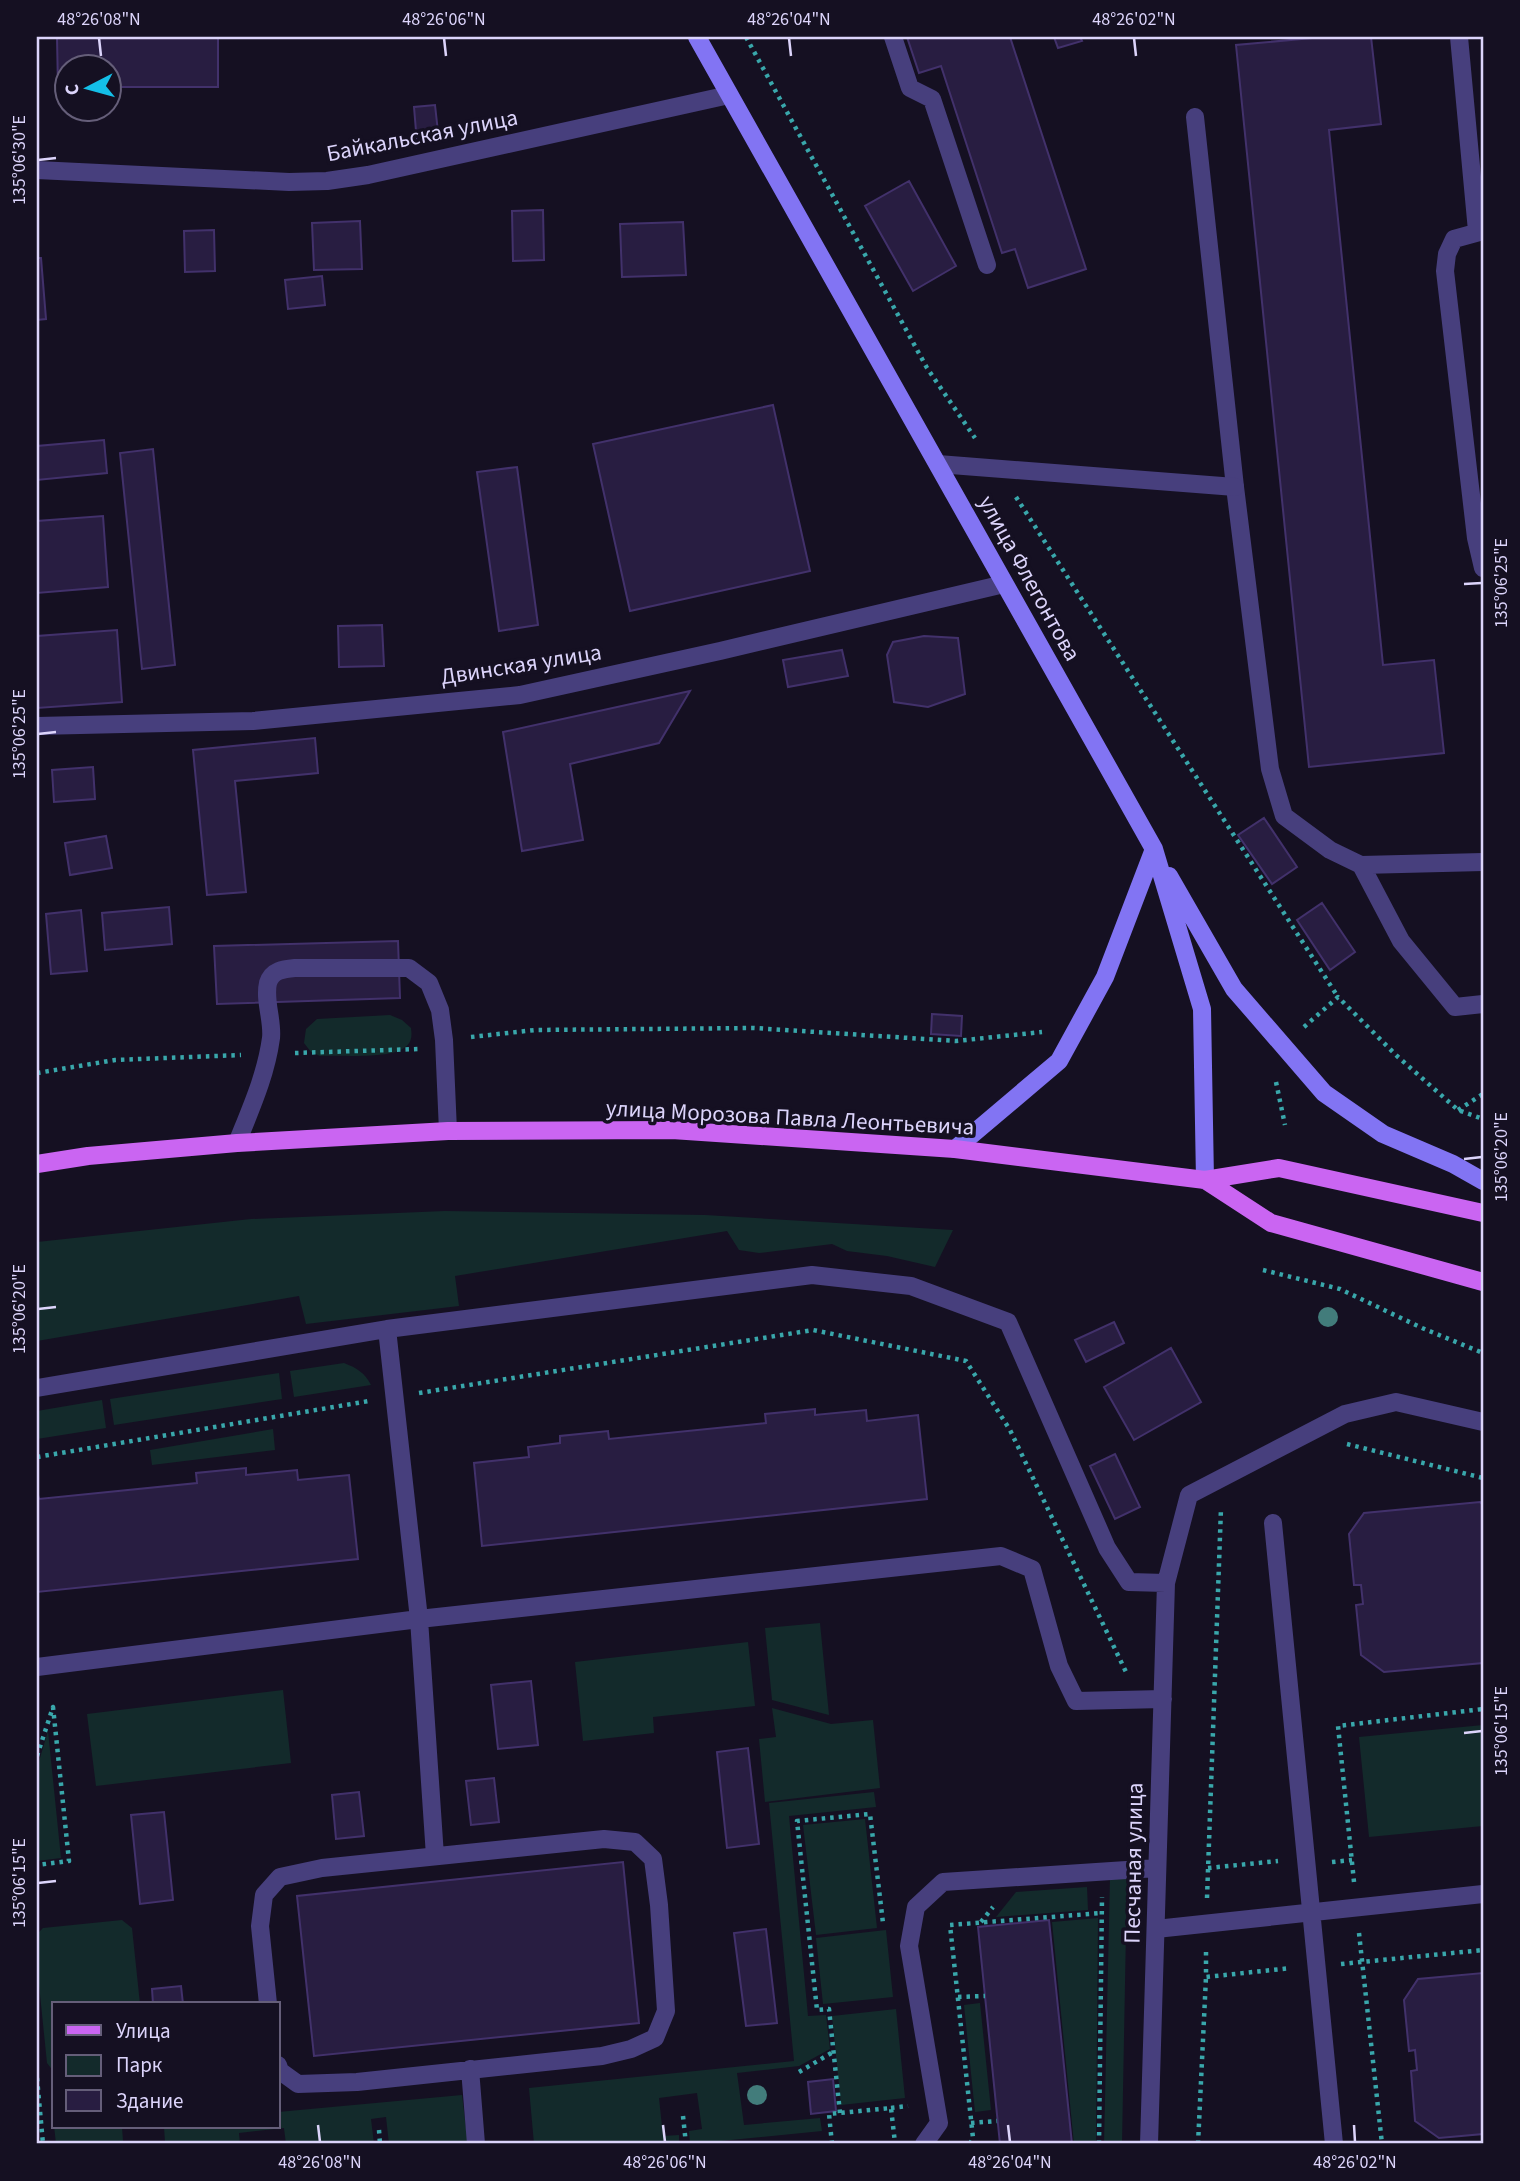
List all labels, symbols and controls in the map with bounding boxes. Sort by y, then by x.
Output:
text: 48°26'08"N [57,7,141,32]
text: 48°26'06"N [402,7,486,32]
text: 48°26'04"N [747,7,831,32]
text: 48°26'02"N [1092,7,1176,32]
north arrow [52,52,122,122]
text: С [59,83,87,97]
street label: Байкальская улица [324,101,521,170]
text: 135°06'30"E [7,115,32,205]
street label: улица Флегонтова [970,489,1089,667]
text: 135°06'25"E [1489,538,1514,628]
street label: Двинская улица [438,635,604,693]
text: 135°06'25"E [7,689,32,779]
street label: улица Морозова Павла Леонтьевича [605,1091,975,1144]
text: 135°06'20"E [1489,1112,1514,1202]
text: 135°06'20"E [7,1264,32,1354]
text: 135°06'15"E [1489,1686,1514,1776]
street label: Песчаная улица [1116,1782,1151,1944]
text: 135°06'15"E [7,1838,32,1928]
legend [52,2002,280,2128]
text: Улица [116,2016,171,2046]
text: Парк [116,2050,163,2080]
text: Здание [116,2086,184,2116]
text: 48°26'08"N [278,2150,362,2175]
text: 48°26'06"N [623,2150,707,2175]
text: 48°26'04"N [968,2150,1052,2175]
text: 48°26'02"N [1313,2150,1397,2175]

